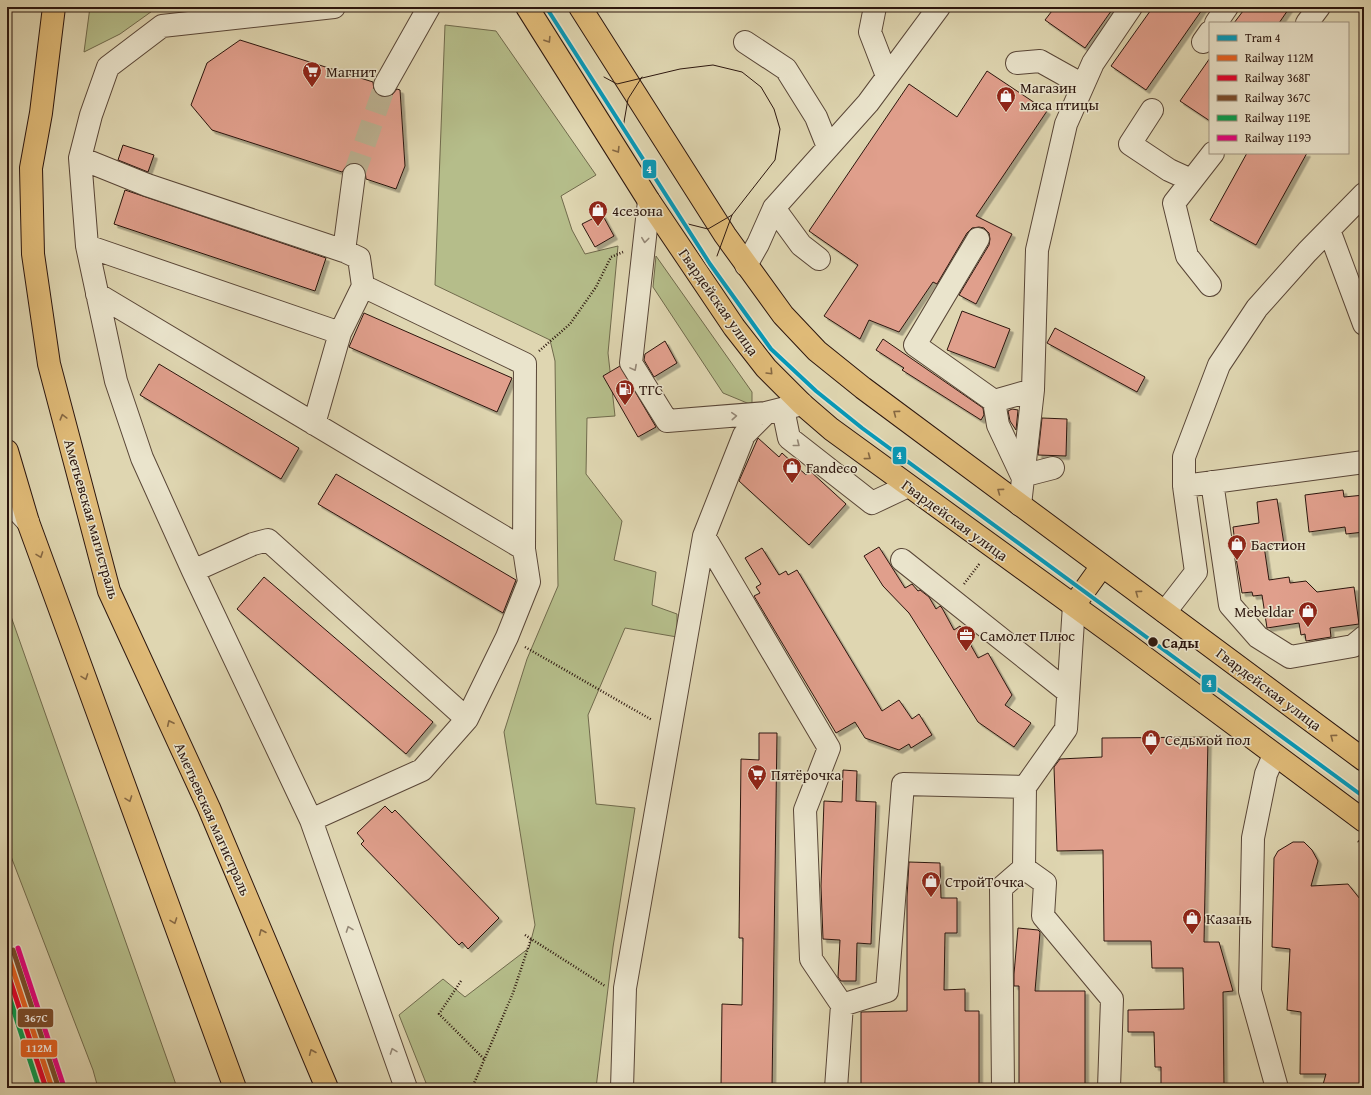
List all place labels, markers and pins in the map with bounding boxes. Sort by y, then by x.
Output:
supermarket icon: Магнит [301,60,323,88]
place label: Магнит [326,61,377,82]
place label: Магазин мяса птицы [1020,77,1100,115]
shop icon: Магазин мяса птицы [995,85,1017,113]
shop icon: 4сезона [587,199,609,227]
place label: 4сезона [612,200,664,221]
fuel station icon: ТГС [614,378,636,406]
place label: ТГС [639,379,663,400]
shop icon: Fandeco [781,456,803,484]
place label: Fandeco [806,457,858,478]
shop icon: Бастион [1226,533,1248,561]
place label: Бастион [1251,534,1306,555]
shop icon: Mebeldar [1297,600,1319,628]
place label: Mebeldar [1234,601,1294,622]
office icon: Самолет Плюс [955,624,977,652]
place label: Самолет Плюс [980,625,1075,646]
place label: Сады [1162,632,1199,653]
marker: Сады [1146,635,1160,649]
shop icon: Седьмой пол [1140,728,1162,756]
place label: Седьмой пол [1165,729,1250,750]
supermarket icon: Пятёрочка [746,763,768,791]
place label: Пятёрочка [771,764,842,785]
shop icon: СтройТочка [920,870,942,898]
place label: СтройТочка [945,871,1025,892]
shop icon: Казань [1181,907,1203,935]
place label: Казань [1206,908,1252,929]

